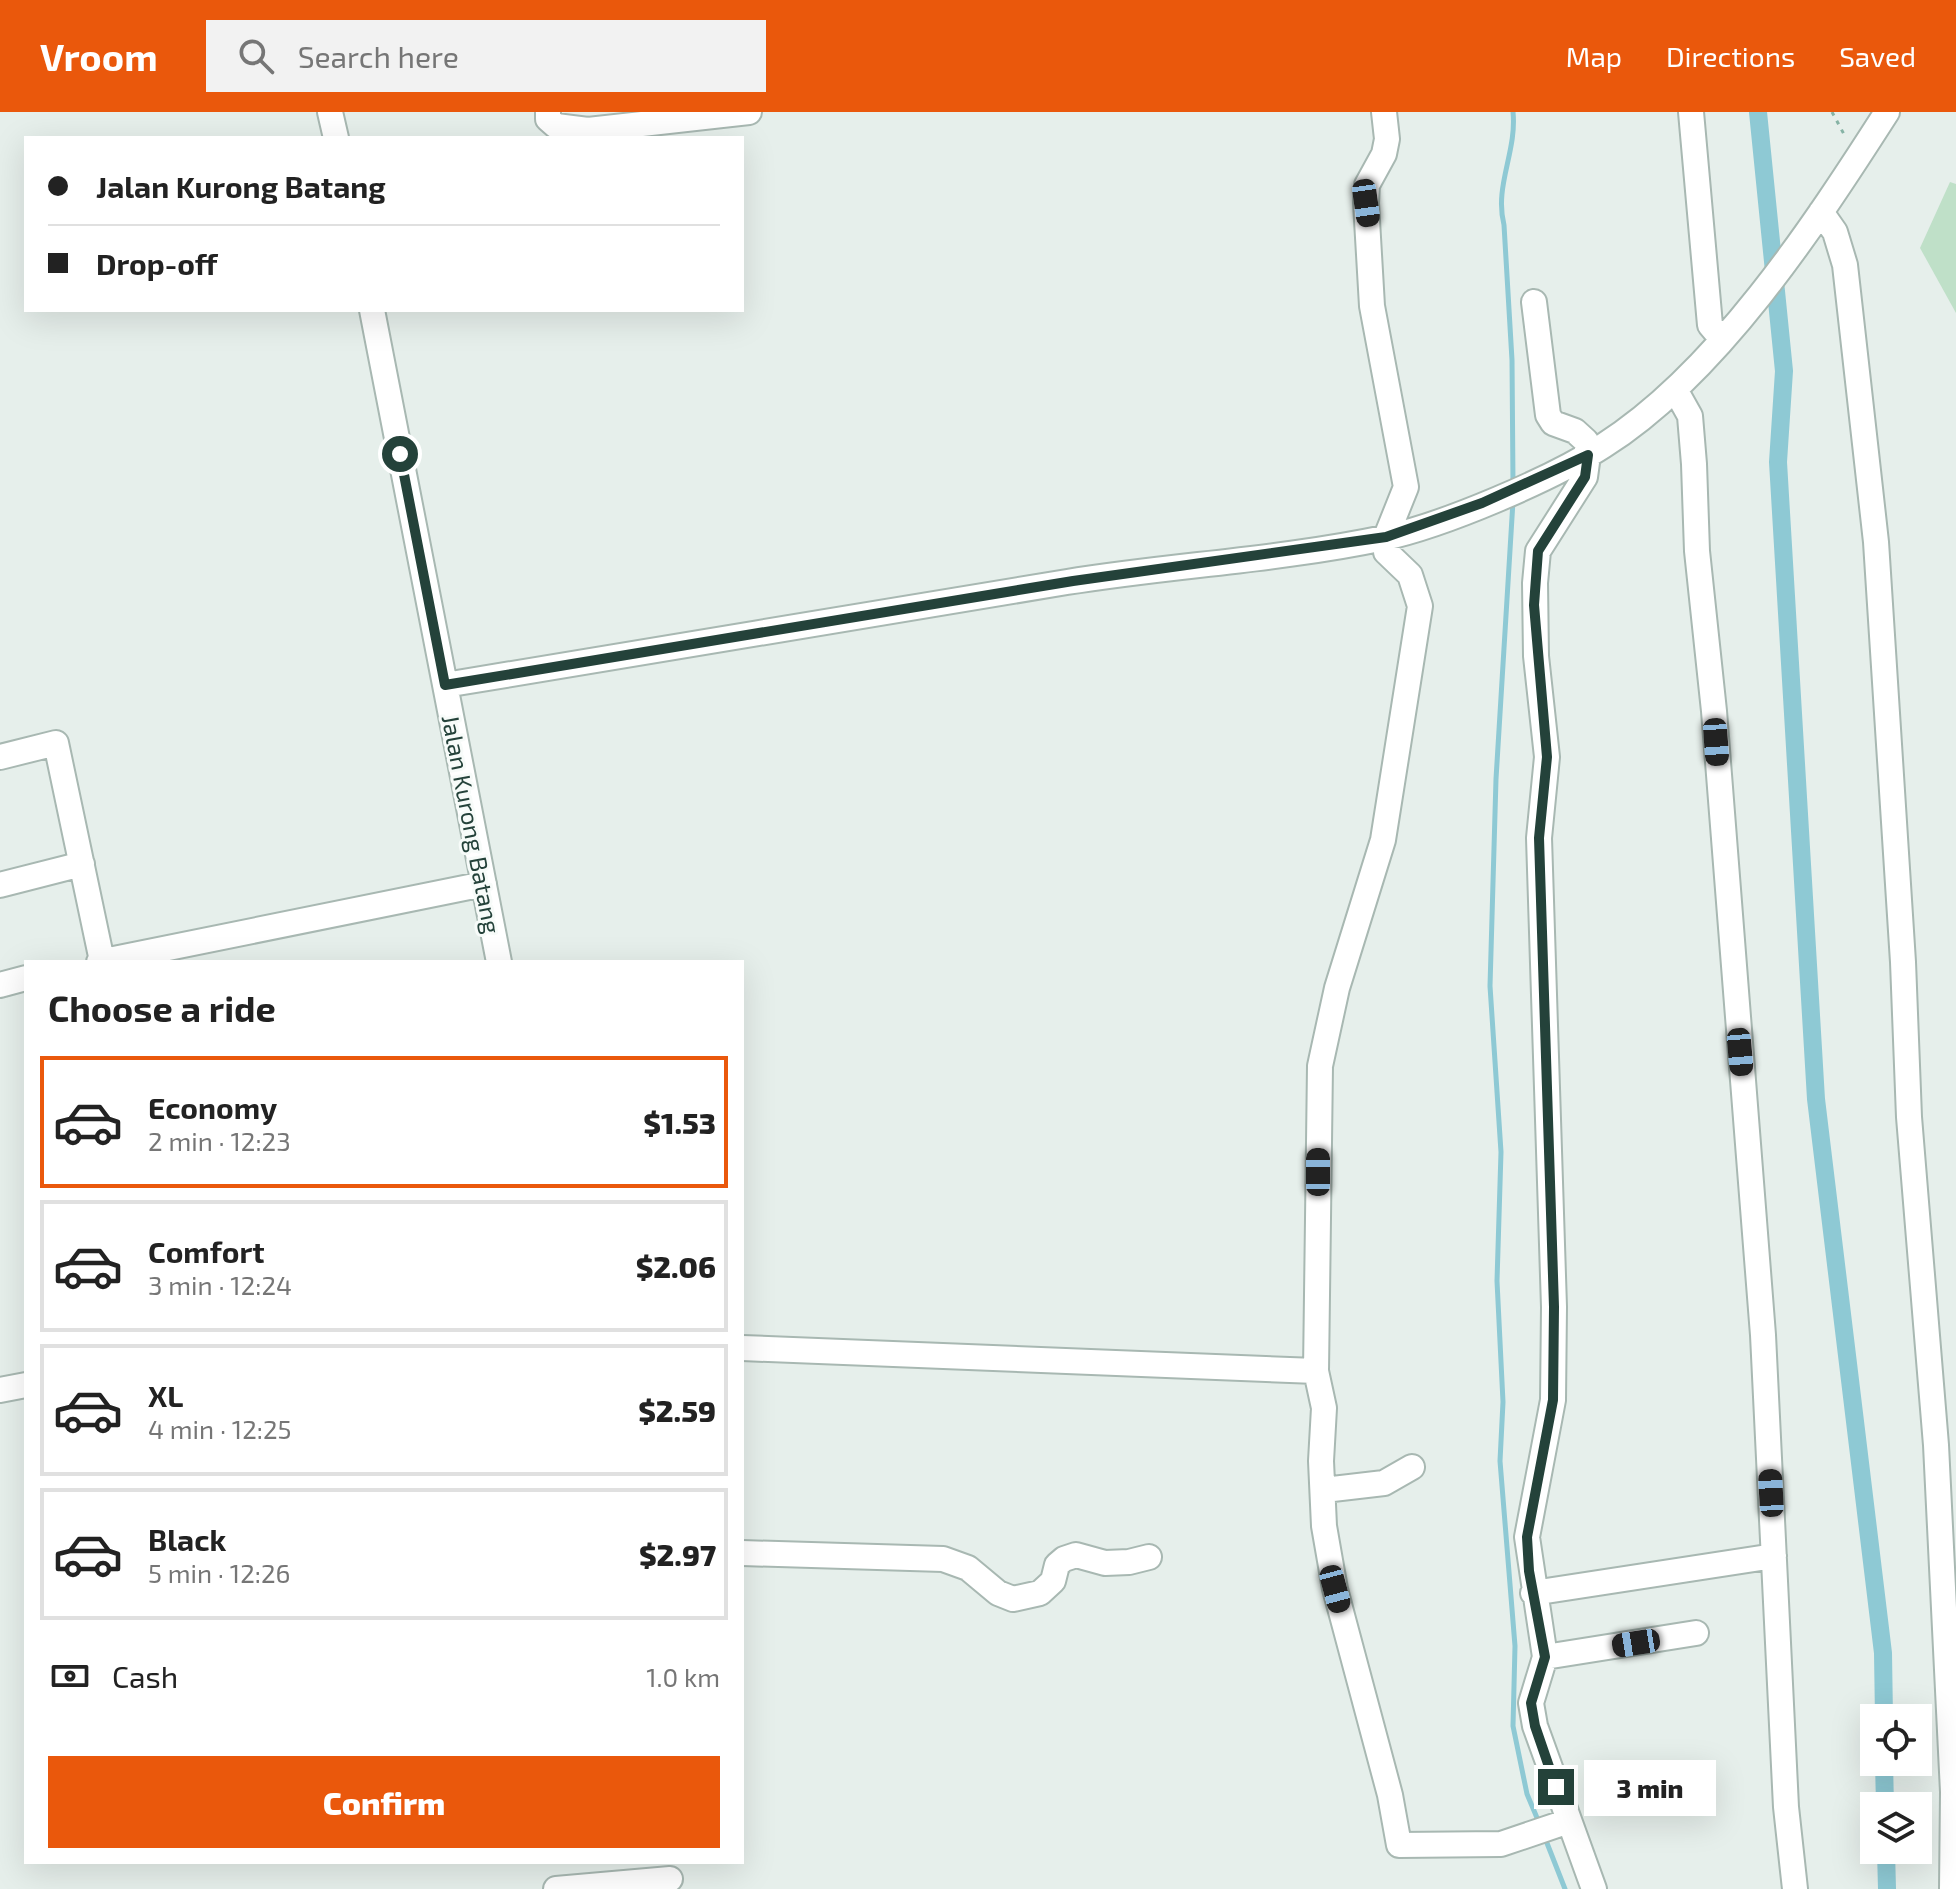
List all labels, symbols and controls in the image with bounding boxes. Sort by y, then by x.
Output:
search box [206,20,766,92]
text: Vroom [40,33,158,79]
icon: search [234,34,278,78]
text: Search here [298,38,459,74]
text: Map [1566,39,1622,73]
text: Directions [1666,39,1795,73]
text: Saved [1839,39,1916,73]
text: Jalan Kurong Batang [96,168,386,204]
car [1351,178,1381,228]
text: Drop-off [96,245,218,281]
route start [382,436,418,472]
street label: Jalan Kurong Batang [437,712,507,936]
car [1702,717,1730,767]
text: Choose a ride [48,986,276,1029]
car [1726,1027,1754,1077]
icon: car [52,1086,124,1158]
text: Economy [148,1089,277,1125]
text: $1.53 [643,1104,716,1140]
text: 2 min · 12:23 [148,1125,291,1156]
car [1306,1148,1330,1196]
icon: car [52,1230,124,1302]
text: Comfort [148,1233,265,1269]
text: $2.06 [636,1248,716,1284]
text: 3 min · 12:24 [148,1269,292,1300]
icon: car [52,1374,124,1446]
text: XL [148,1377,183,1413]
text: $2.59 [638,1392,716,1428]
text: 4 min · 12:25 [148,1413,292,1444]
car [1758,1468,1784,1518]
icon: car [52,1518,124,1590]
text: Black [148,1521,226,1557]
text: $2.97 [639,1536,716,1572]
text: 5 min · 12:26 [148,1557,290,1588]
car [1317,1563,1353,1615]
car [1610,1627,1662,1659]
icon: cash [48,1654,92,1698]
text: Cash [112,1658,178,1694]
text: 1.0 km [646,1661,720,1692]
map controls [1860,1704,1932,1864]
button: locate [1860,1704,1932,1776]
button: Confirm [48,1756,720,1848]
callout: 3 min [1584,1759,1716,1815]
route end [1538,1769,1574,1805]
text: 3 min [1617,1772,1683,1803]
button: layers [1860,1792,1932,1864]

